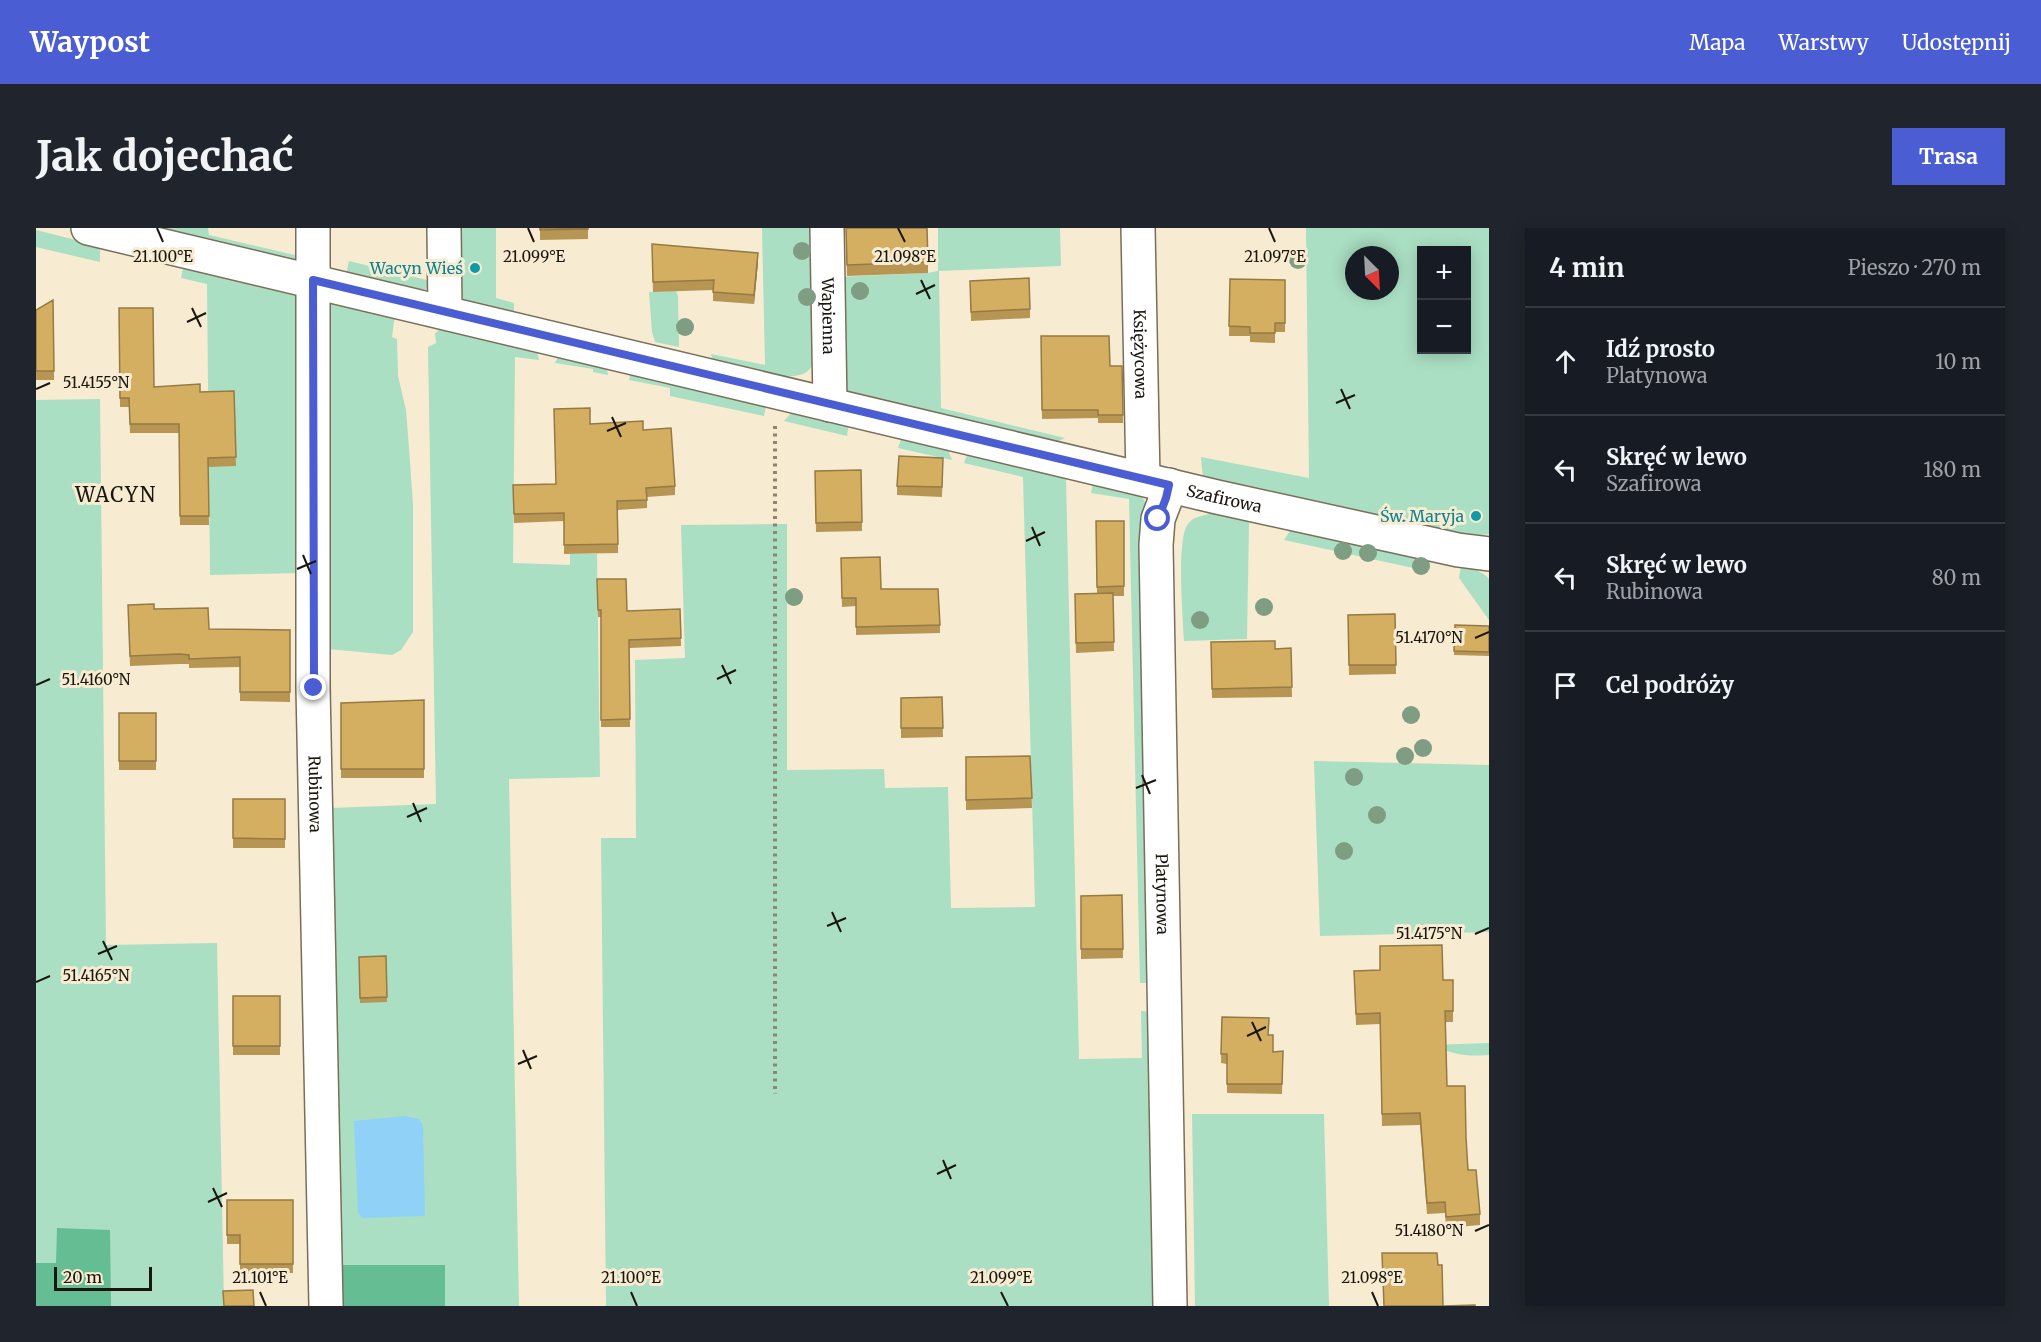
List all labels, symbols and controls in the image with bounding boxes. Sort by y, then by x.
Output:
text: Waypost [30,24,150,60]
text: Mapa [1689,29,1746,56]
text: Warstwy [1779,29,1869,56]
text: Udostępnij [1902,29,2011,56]
button: Trasa [1892,128,2005,185]
text: Jak dojechać [36,130,294,182]
north arrow [1345,246,1399,300]
map controls [1417,246,1471,354]
button: + [1417,246,1471,300]
text: 21.100°E [133,247,193,266]
text: 21.099°E [503,247,565,266]
text: 21.098°E [874,247,936,266]
text: 21.097°E [1244,247,1306,266]
text: 4 min [1549,251,1624,284]
text: Pieszo · 270 m [1848,255,1981,280]
place label: Wacyn Wieś [369,258,463,278]
marker: Wacyn Wieś [468,261,482,275]
street label: Wapienna [818,276,839,355]
button: − [1417,300,1471,354]
street label: Księżycowa [1130,309,1151,400]
text: Idź prosto [1606,335,1715,363]
icon: ahead [1549,345,1582,378]
text: 10 m [1935,349,1981,374]
text: Platynowa [1606,363,1707,388]
text: 51.4155°N [63,373,130,392]
text: Skręć w lewo [1606,443,1747,471]
icon: left [1549,453,1582,486]
text: 180 m [1923,457,1981,482]
text: Szafirowa [1606,471,1702,496]
street label: Szafirowa [1185,480,1264,517]
district label: WACYN [74,482,157,507]
route start [1144,505,1170,531]
place label: Św. Maryja [1380,506,1464,526]
marker: Św. Maryja [1469,509,1483,523]
text: Skręć w lewo [1606,551,1747,579]
icon: left [1549,561,1582,594]
text: 80 m [1932,565,1981,590]
text: Rubinowa [1606,579,1703,604]
text: 51.4170°N [1395,628,1463,647]
icon: arrive [1549,669,1582,702]
text: 51.4160°N [62,670,131,689]
text: Cel podróży [1606,671,1734,699]
route end [300,674,326,700]
street label: Rubinowa [304,755,326,833]
street label: Platynowa [1152,853,1173,935]
text: 51.4175°N [1396,924,1463,943]
text: 51.4165°N [62,966,130,985]
text: 51.4180°N [1395,1221,1464,1240]
scale bar [54,1264,152,1292]
text: 20 m [63,1267,102,1287]
text: 21.101°E [232,1268,288,1287]
text: 21.100°E [601,1268,661,1287]
text: 21.099°E [970,1268,1032,1287]
text: 21.098°E [1341,1268,1403,1287]

